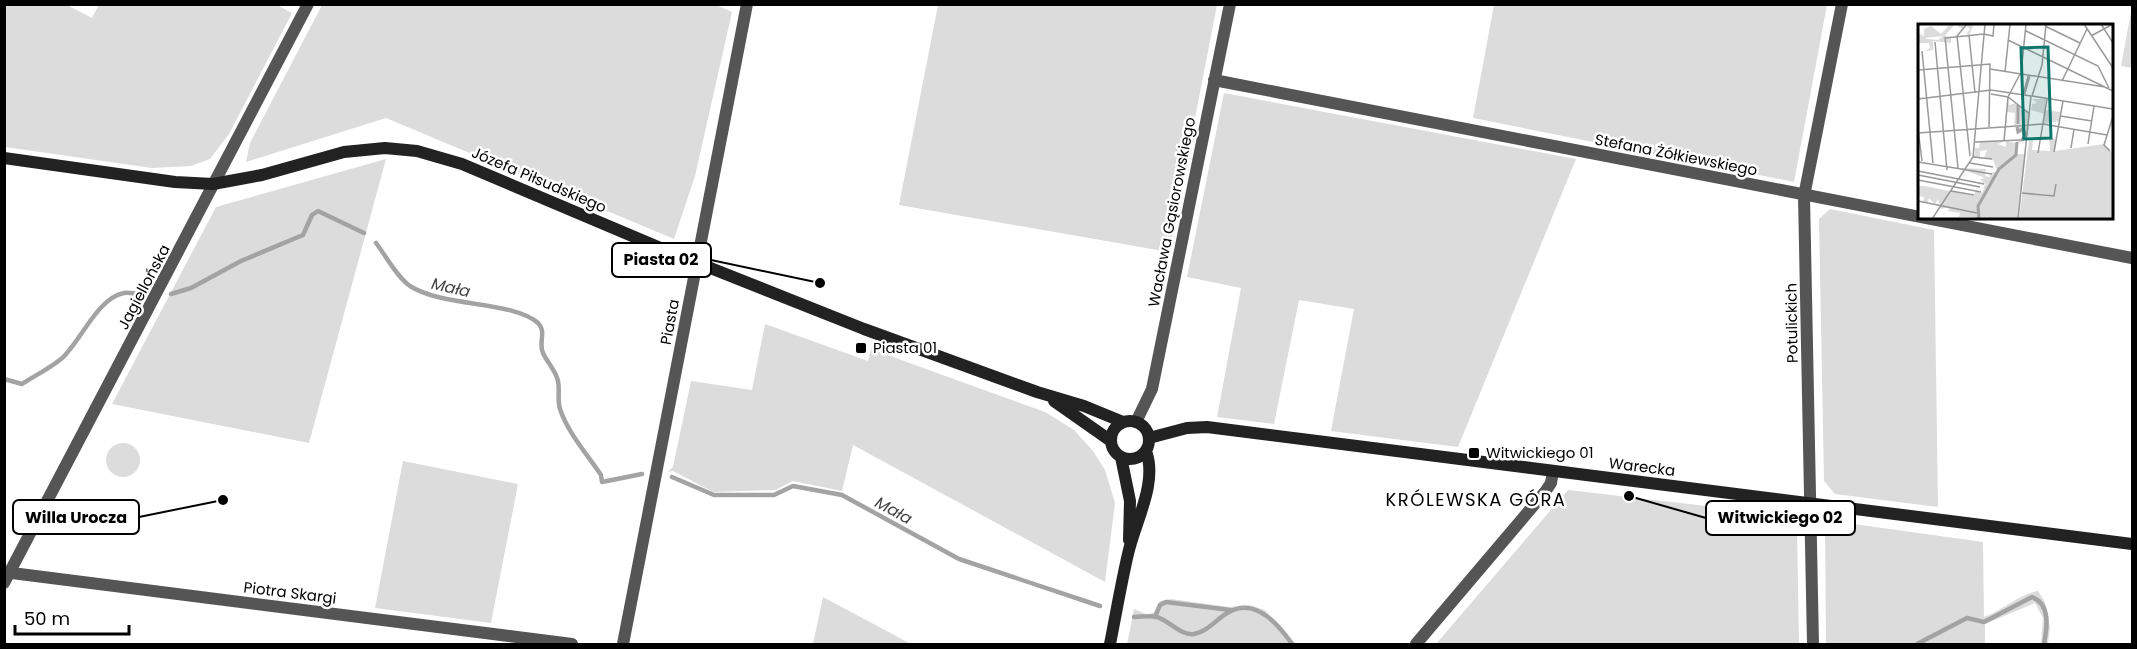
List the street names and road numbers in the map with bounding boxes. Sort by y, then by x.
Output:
street label: Wacława Gąsiorowskiego [1143,115,1200,309]
street label: Stefana Żółkiewskiego [1593,128,1759,181]
street label: Józefa Piłsudskiego [468,142,610,217]
street label: Jagiellońska [112,241,175,333]
street label: Potulickich [1780,283,1803,363]
street label: Piasta [655,297,684,346]
street label: Warecka [1608,452,1676,481]
street label: Piotra Skargi [242,576,338,609]

